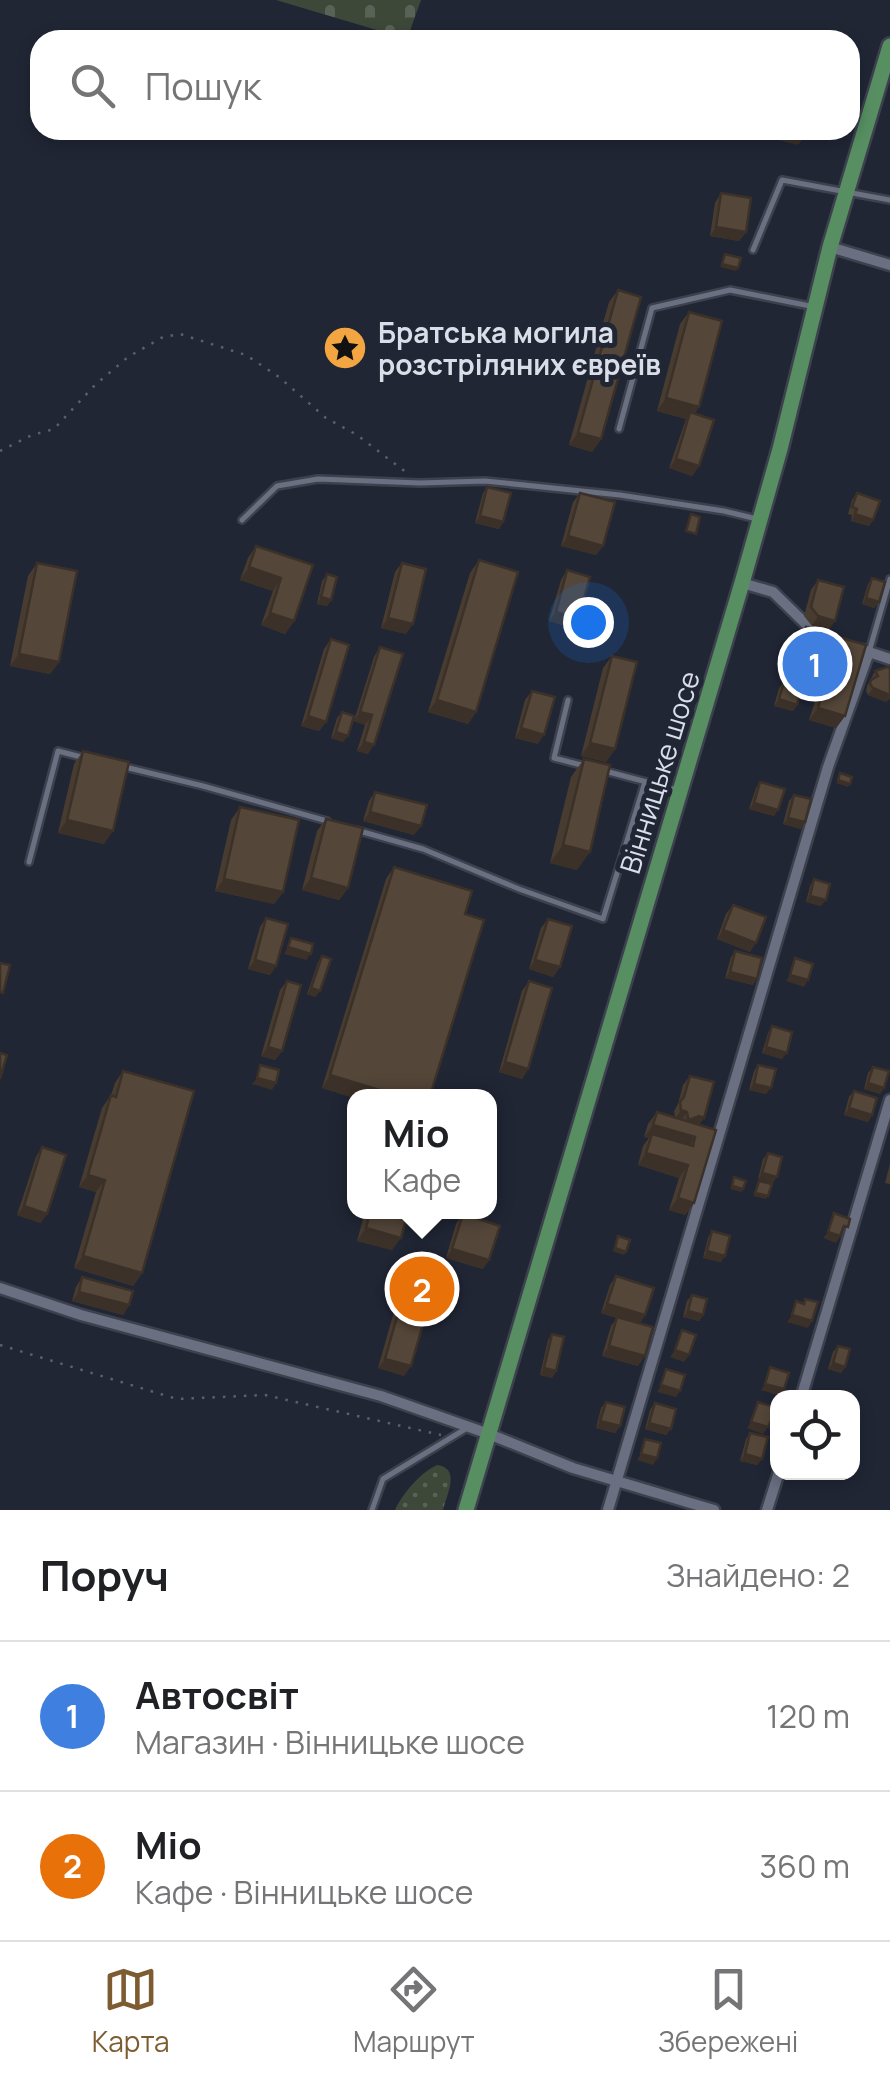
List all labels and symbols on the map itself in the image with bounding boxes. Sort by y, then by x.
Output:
place label: Братська могила розстріляних євреїв [378,313,661,383]
place icon: Братська могила розстріляних євреїв [322,325,368,371]
your location [563,597,614,648]
pin: 1 [782,626,848,702]
street label: Вінницьке шосе [610,666,708,878]
pin: 2 [390,1252,454,1326]

